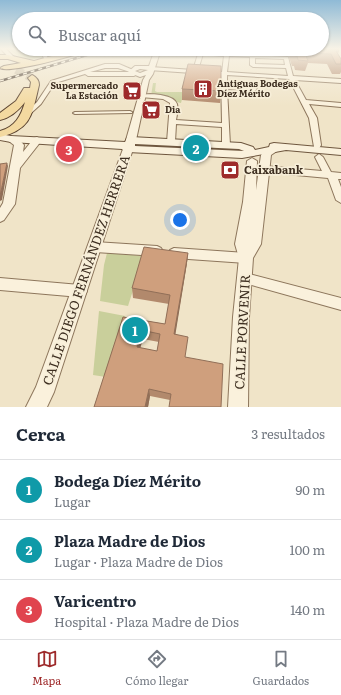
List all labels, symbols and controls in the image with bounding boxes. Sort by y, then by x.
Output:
search box [12,12,329,56]
icon: search [26,23,48,45]
text: Buscar aquí [58,23,141,46]
place label: Antiguas Bodegas Díez Mérito [217,76,298,100]
place label: Supermercado La Estación [50,78,119,102]
building icon: Antiguas Bodegas Díez Mérito [192,78,214,100]
supermarket icon: Supermercado La Estación [121,80,143,102]
supermarket icon: Dia [140,99,162,121]
place label: Dia [165,102,181,116]
pin: 2 [183,133,209,163]
pin: 3 [56,134,82,164]
street label: CALLE DIEGO FERNÁNDEZ HERRERA [37,152,134,388]
bank icon: Caixabank [219,159,241,181]
place label: Caixabank [244,161,304,177]
your location [170,210,190,230]
street label: CALLE PORVENIR [229,273,254,390]
pin: 1 [122,315,148,345]
text: Cerca [16,421,65,446]
text: 3 resultados [251,424,325,443]
text: Bodega Díez Mérito [54,469,201,492]
text: 1 [26,480,32,499]
text: 90 m [295,480,325,499]
text: Lugar [54,492,90,511]
text: Plaza Madre de Dios [54,529,205,552]
text: 2 [26,540,32,559]
text: 100 m [289,540,325,559]
text: Lugar · Plaza Madre de Dios [54,552,223,571]
text: Varicentro [54,589,136,612]
text: 3 [25,600,33,619]
text: 140 m [290,600,325,619]
text: Hospital · Plaza Madre de Dios [54,612,239,631]
tab: Mapa [32,648,61,688]
tab: Cómo llegar [125,648,189,688]
tab: Guardados [252,648,309,688]

